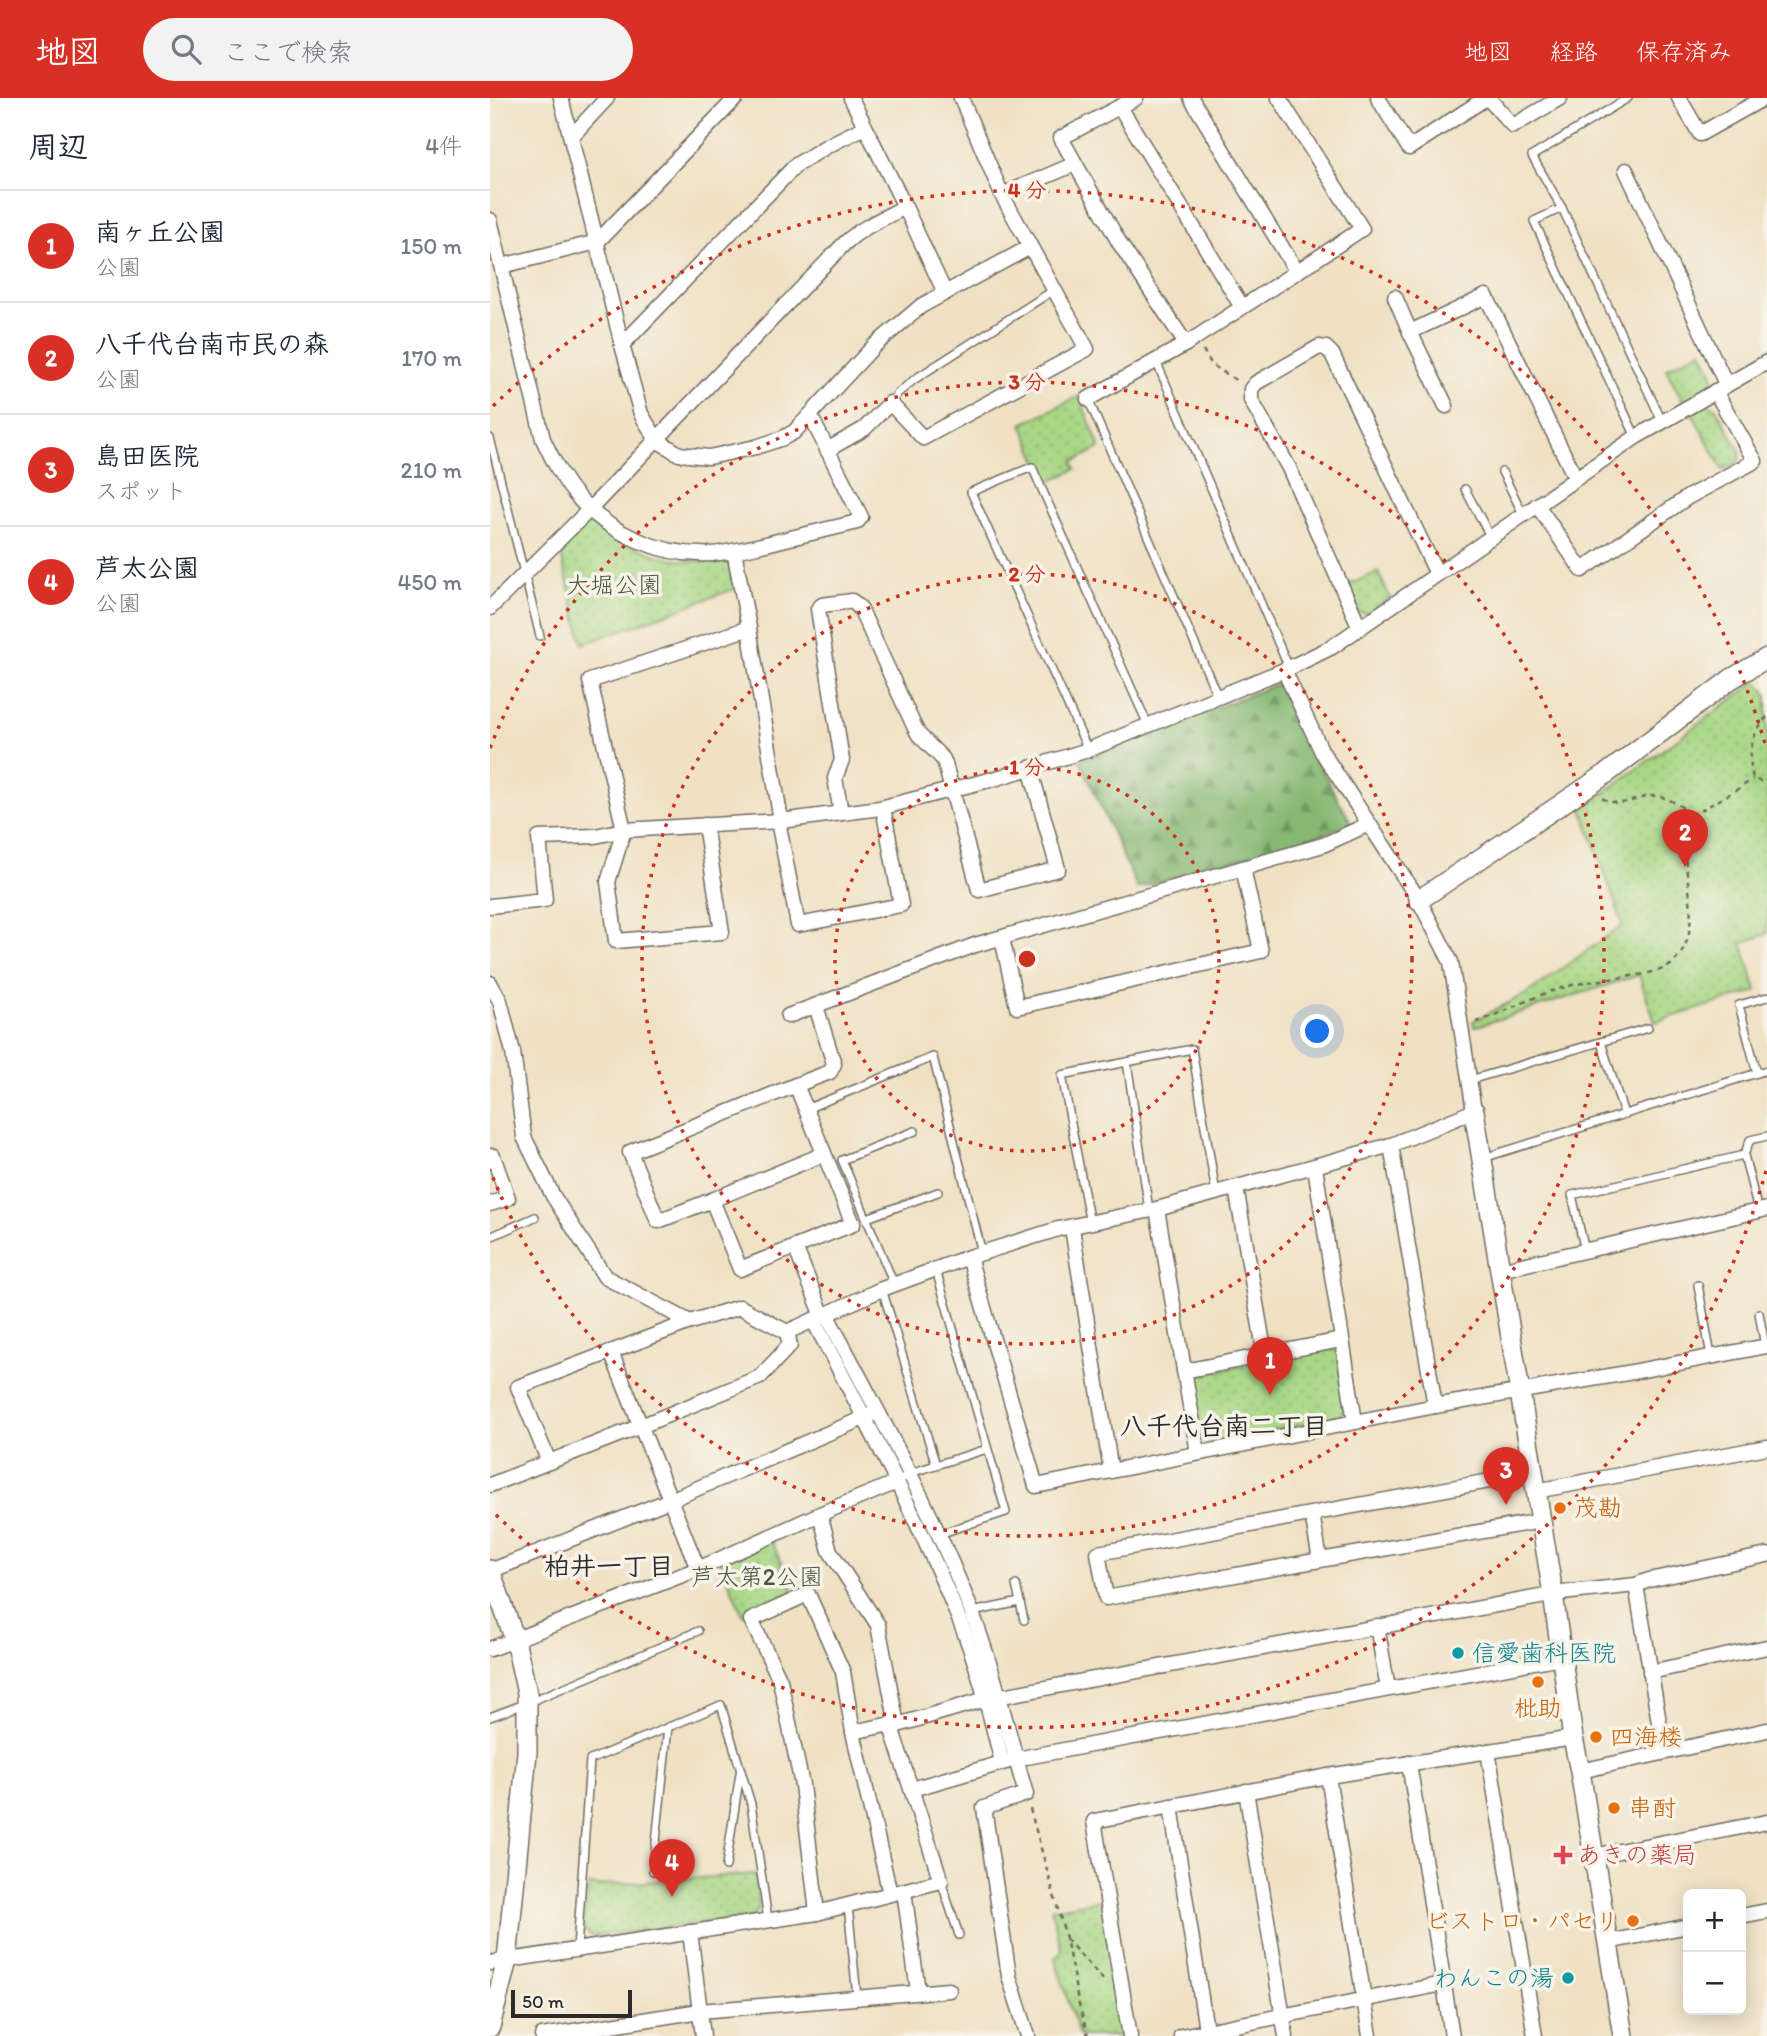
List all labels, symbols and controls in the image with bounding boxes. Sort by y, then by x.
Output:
search box [143,18,633,81]
icon: search [167,30,205,68]
text: 地図 [35,32,101,71]
text: ここで検索 [223,36,353,68]
text: 地図 [1464,37,1512,66]
text: 経路 [1550,37,1598,66]
text: 保存済み [1636,37,1732,66]
text: 周辺 [28,128,88,165]
text: 4件 [425,132,462,160]
text: 4 分 [1008,177,1046,202]
text: 南ヶ丘公園 [95,216,225,248]
text: 1 [46,232,56,260]
text: 150 m [401,232,462,260]
text: 公園 [95,253,141,281]
text: 八千代台南市民の森 [95,328,329,360]
text: 2 [45,344,57,372]
text: 170 m [401,344,462,372]
text: 公園 [95,365,141,393]
text: 3 分 [1008,369,1046,394]
text: 島田医院 [95,440,199,472]
text: 3 [45,456,57,484]
text: 210 m [401,456,462,484]
text: スポット [95,477,187,505]
text: 芦太公園 [95,552,199,584]
text: 2 分 [1009,561,1045,586]
text: 4 [44,568,58,596]
text: 450 m [397,568,462,596]
park label: 大堀公園 [566,570,662,599]
text: 公園 [95,589,141,617]
text: 1 分 [1009,754,1045,779]
pin: 2 [1662,809,1708,867]
centre of rings [1015,947,1039,971]
your location [1300,1014,1334,1048]
pin: 1 [1247,1337,1293,1395]
district label: 八千代台南二丁目 [1120,1410,1328,1442]
pin: 3 [1483,1447,1529,1505]
place label: 茂勘 [1574,1493,1622,1522]
marker: 茂勘 [1552,1500,1568,1516]
district label: 柏井一丁目 [544,1550,674,1582]
park label: 芦太第2公園 [691,1562,823,1591]
place label: 信愛歯科医院 [1472,1638,1616,1667]
marker: 信愛歯科医院 [1450,1645,1466,1661]
marker: 枇助 [1530,1674,1546,1690]
place label: 枇助 [1514,1693,1562,1722]
place label: 四海楼 [1610,1722,1682,1751]
marker: 四海楼 [1588,1729,1604,1745]
place label: 串酎 [1628,1793,1676,1822]
marker: 串酎 [1606,1800,1622,1816]
pin: 4 [649,1839,695,1897]
place label: あきの薬局 [1577,1840,1697,1869]
marker: あきの薬局 [1555,1847,1571,1863]
map controls [1683,1889,1746,2015]
button: + [1683,1889,1746,1952]
place label: ビストロ・パセリ [1425,1906,1619,1935]
marker: ビストロ・パセリ [1625,1913,1641,1929]
button: − [1683,1952,1746,2015]
place label: わんこの湯 [1434,1963,1554,1992]
marker: わんこの湯 [1560,1970,1576,1986]
scale bar [511,1987,632,2019]
text: 50 m [522,1990,564,2013]

